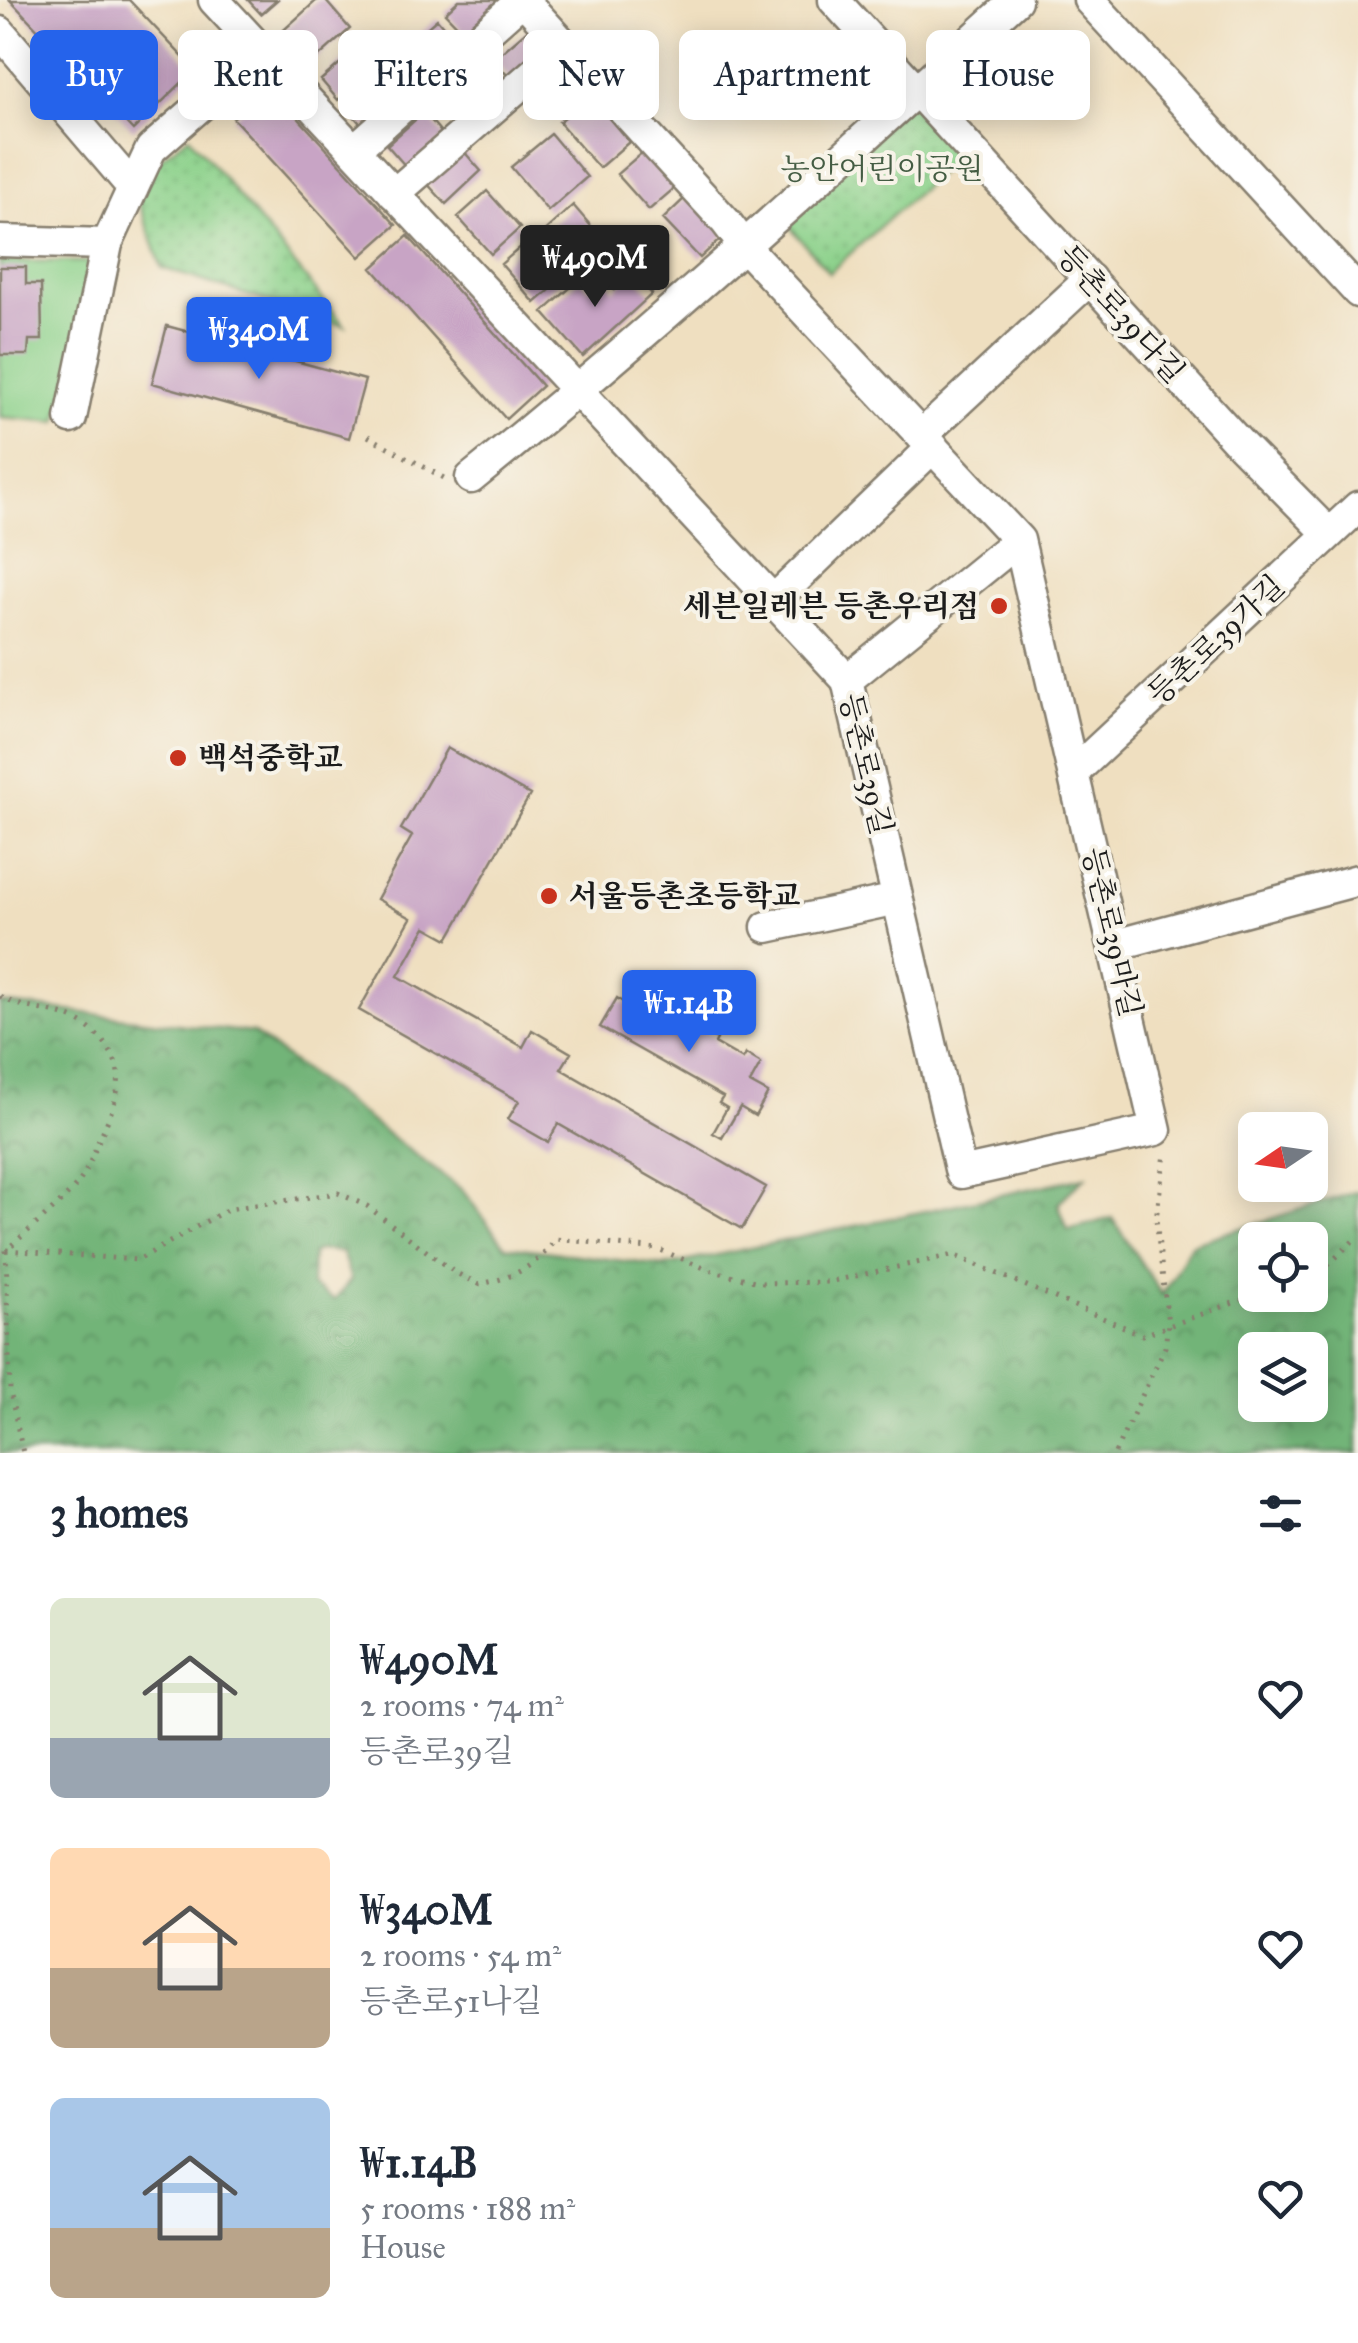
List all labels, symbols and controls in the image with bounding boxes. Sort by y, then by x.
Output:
chip: Buy [30,30,158,120]
chip: Rent [178,30,318,120]
chip: Filters [338,30,503,120]
chip: New [523,30,659,120]
chip: Apartment [679,30,906,120]
chip: House [926,30,1090,120]
park label: 농안어린이공원 [781,151,983,187]
pin: ₩490M [525,225,665,310]
text: ₩490M [542,238,648,277]
street label: 등촌로39다길 [1049,238,1192,391]
pin: ₩340M [189,297,329,382]
text: ₩340M [208,310,310,349]
street label: 등촌로39가길 [1140,568,1292,713]
place label: 세븐일레븐 등촌우리점 [683,588,979,624]
marker: 세븐일레븐 등촌우리점 [988,595,1010,617]
street label: 등촌로39길 [831,690,900,838]
place label: 백석중학교 [198,740,343,776]
marker: 백석중학교 [167,747,189,769]
street label: 등촌로39마길 [1074,844,1149,1021]
place label: 서울등촌초등학교 [569,878,801,914]
marker: 서울등촌초등학교 [538,885,560,907]
pin: ₩1.14B [608,970,770,1055]
text: ₩1.14B [644,983,734,1022]
north arrow [1238,1112,1328,1202]
map controls [1238,1112,1328,1422]
button: locate [1238,1222,1328,1312]
button: layers [1238,1332,1328,1422]
icon: filters [1253,1486,1308,1541]
text: 3 homes [50,1487,188,1539]
text: ₩490M [360,1634,498,1686]
icon: home [130,1638,250,1758]
icon: heart [1253,1671,1308,1726]
text: 2 rooms · 74 m² [360,1686,564,1725]
text: 등촌로39길 [360,1732,514,1771]
text: ₩340M [360,1884,493,1936]
icon: home [130,1888,250,2008]
icon: heart [1253,1921,1308,1976]
text: 2 rooms · 54 m² [360,1936,561,1975]
text: 등촌로51나길 [360,1982,542,2021]
text: ₩1.14B [360,2137,478,2189]
icon: home [130,2138,250,2258]
icon: heart [1253,2171,1308,2226]
text: 5 rooms · 188 m² [360,2189,575,2228]
text: House [360,2228,446,2267]

